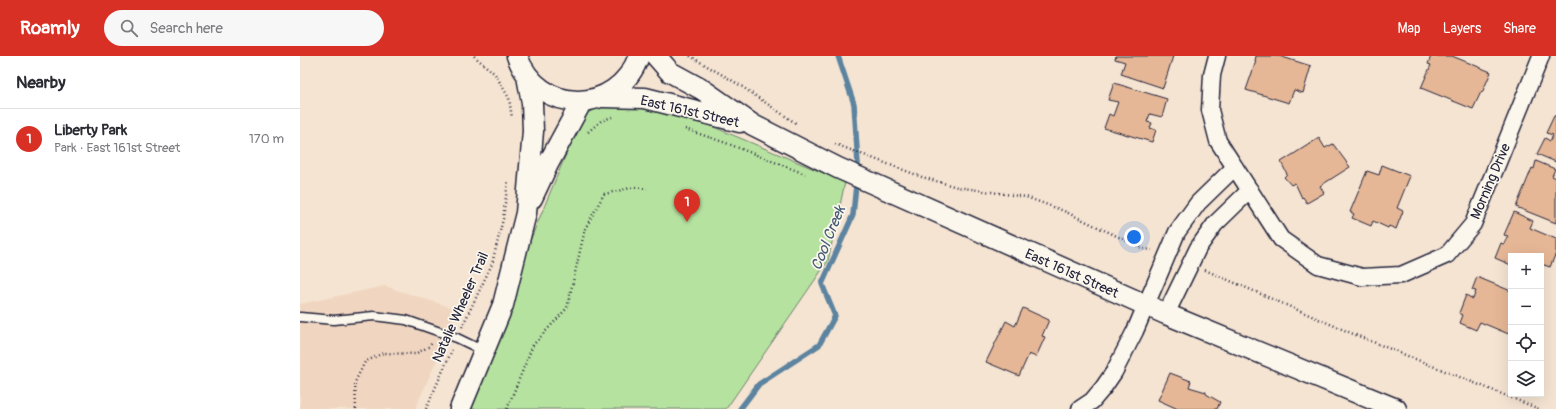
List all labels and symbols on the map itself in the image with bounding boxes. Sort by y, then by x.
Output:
street label: East 161st Street [639,92,741,131]
street label: Morning Drive [1467,141,1514,222]
pin: 1 [674,189,700,222]
water label: Cool Creek [807,202,851,273]
your location [1124,227,1144,247]
street label: East 161st Street [1022,245,1122,302]
street label: Natalie Wheeler Trail [429,250,492,365]

